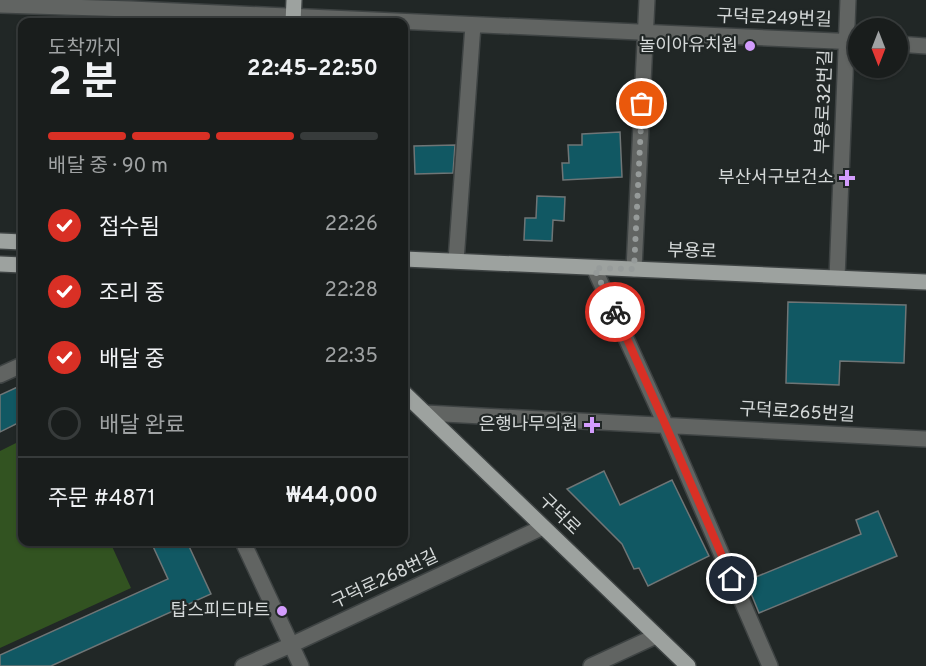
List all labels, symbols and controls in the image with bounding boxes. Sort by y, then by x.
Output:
street label: 구덕로249번길 [716,5,832,33]
north arrow [848,18,908,78]
map controls [848,18,908,78]
place label: 놀이아유치원 [639,35,738,58]
text: 도착까지 [48,36,122,62]
marker: 놀이아유치원 [743,39,757,53]
street label: 부용로32번길 [812,49,838,155]
text: 22:45–22:50 [247,56,378,83]
text: 2 분 [48,60,117,109]
pin [616,78,667,129]
icon: bag [625,87,658,120]
text: 배달 중 · 90 m [48,154,168,180]
place label: 부산서구보건소 [718,167,834,190]
marker: 부산서구보건소 [838,169,856,187]
icon: check [48,209,81,242]
text: 22:26 [325,212,378,238]
text: 접수됨 [99,215,160,242]
street label: 부용로 [667,240,717,264]
icon: check [48,275,81,308]
text: 22:28 [325,278,378,304]
text: 조리 중 [99,281,165,308]
courier [585,282,645,342]
icon: bike [599,296,632,329]
icon: check [48,341,81,374]
text: 22:35 [325,344,378,370]
text: 배달 중 [99,347,165,374]
street label: 구덕로265번길 [739,398,855,428]
text: 배달 완료 [99,413,185,440]
place label: 은행나무의원 [479,414,578,437]
marker: 은행나무의원 [583,416,601,434]
text: ₩44,000 [286,483,378,510]
text: 주문 #4871 [48,486,156,513]
street label: 구덕로 [533,489,585,541]
street label: 구덕로268번길 [328,545,442,615]
pin [706,553,757,604]
icon: home [715,562,748,595]
place label: 탑스피드마트 [171,600,270,623]
marker: 탑스피드마트 [275,604,289,618]

